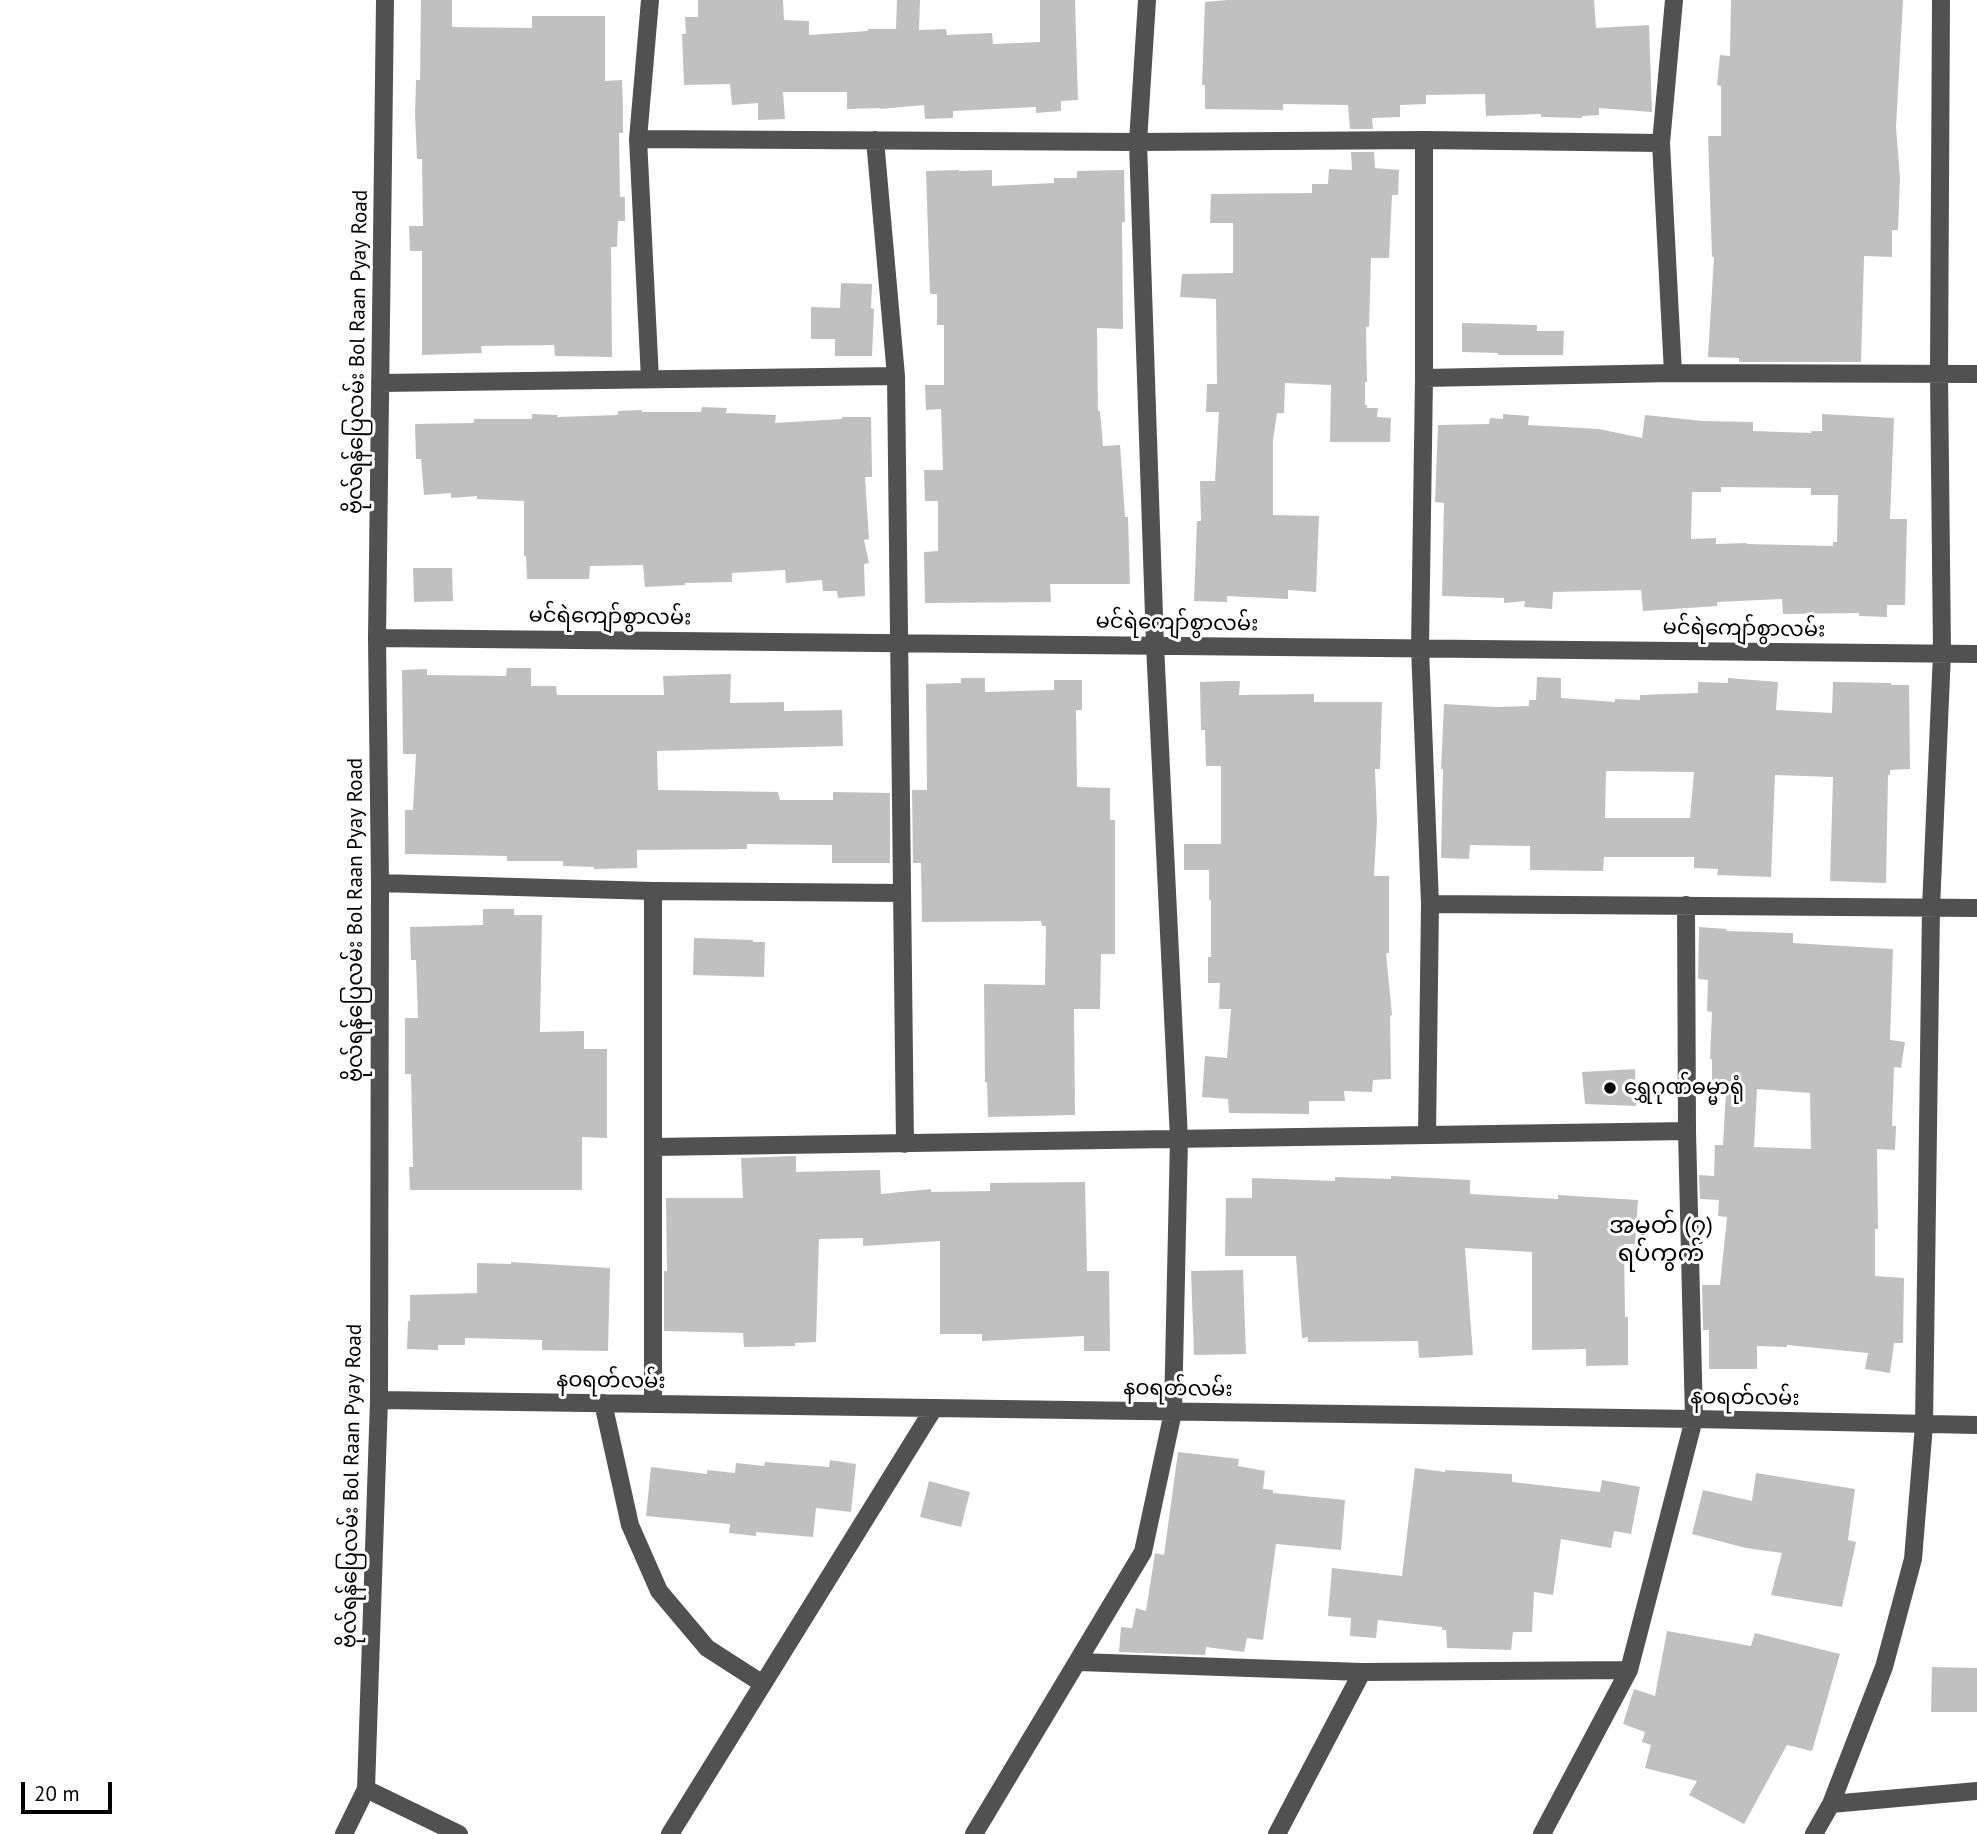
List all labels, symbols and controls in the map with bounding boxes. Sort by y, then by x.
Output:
street label: ဗိုလ်ရန်ပြေလမ်း Bol Raan Pyay Road [343,190,373,514]
street label: မင်ရဲကျော်စွာလမ်း [528,603,692,631]
street label: မင်ရဲကျော်စွာလမ်း [1095,609,1259,637]
street label: မင်ရဲကျော်စွာလမ်း [1662,615,1826,643]
street label: ဗိုလ်ရန်ပြေလမ်း Bol Raan Pyay Road [343,758,369,1082]
place label: ရွှေဂုဏ်ဓမ္မာရုံ [1624,1075,1744,1101]
marker: ရွှေဂုဏ်ဓမ္မာရုံ [1602,1080,1618,1096]
district label: အမှတ် (၇) ရပ်ကွက် [1609,1212,1713,1268]
street label: ဗိုလ်ရန်ပြေလမ်း Bol Raan Pyay Road [337,1324,367,1648]
street label: နဝရတ်လမ်း [556,1367,666,1395]
street label: နဝရတ်လမ်း [1123,1375,1233,1403]
street label: နဝရတ်လမ်း [1690,1384,1800,1412]
scale bar [24,1768,116,1812]
text: 20 m [34,1780,80,1807]

